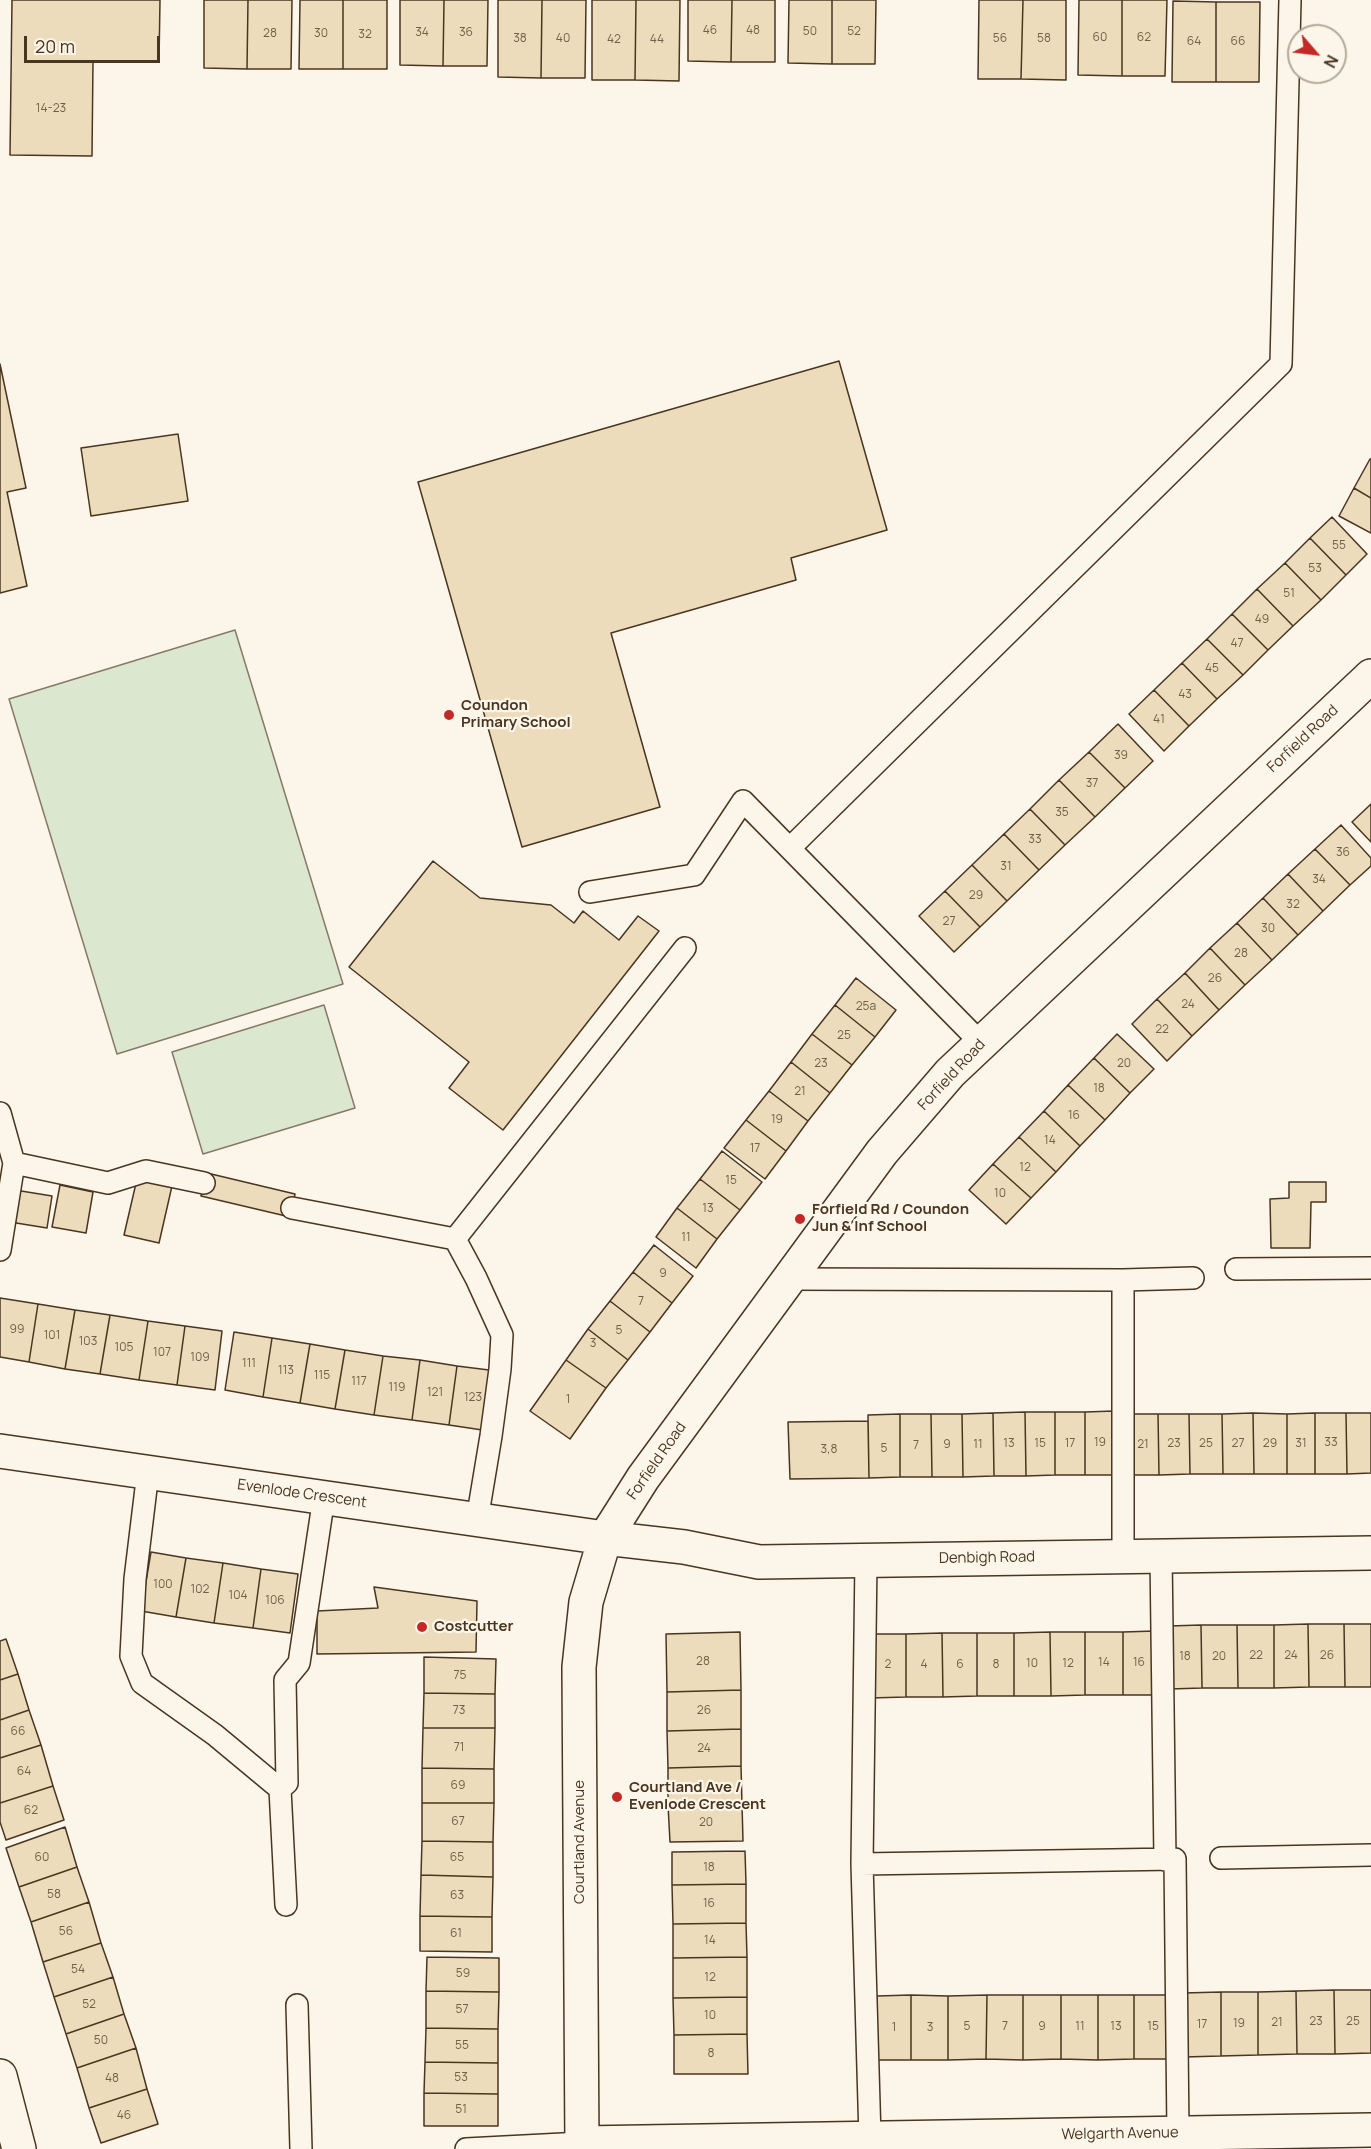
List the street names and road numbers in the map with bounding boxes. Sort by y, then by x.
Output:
street label: Forfield Road [1264,702,1342,776]
street label: Forfield Road [915,1036,989,1114]
street label: Forfield Road [624,1419,690,1503]
street label: Evenlode Crescent [236,1476,368,1512]
street label: Denbigh Road [939,1548,1035,1568]
street label: Courtland Avenue [571,1780,589,1904]
street label: Welgarth Avenue [1061,2124,1179,2144]

